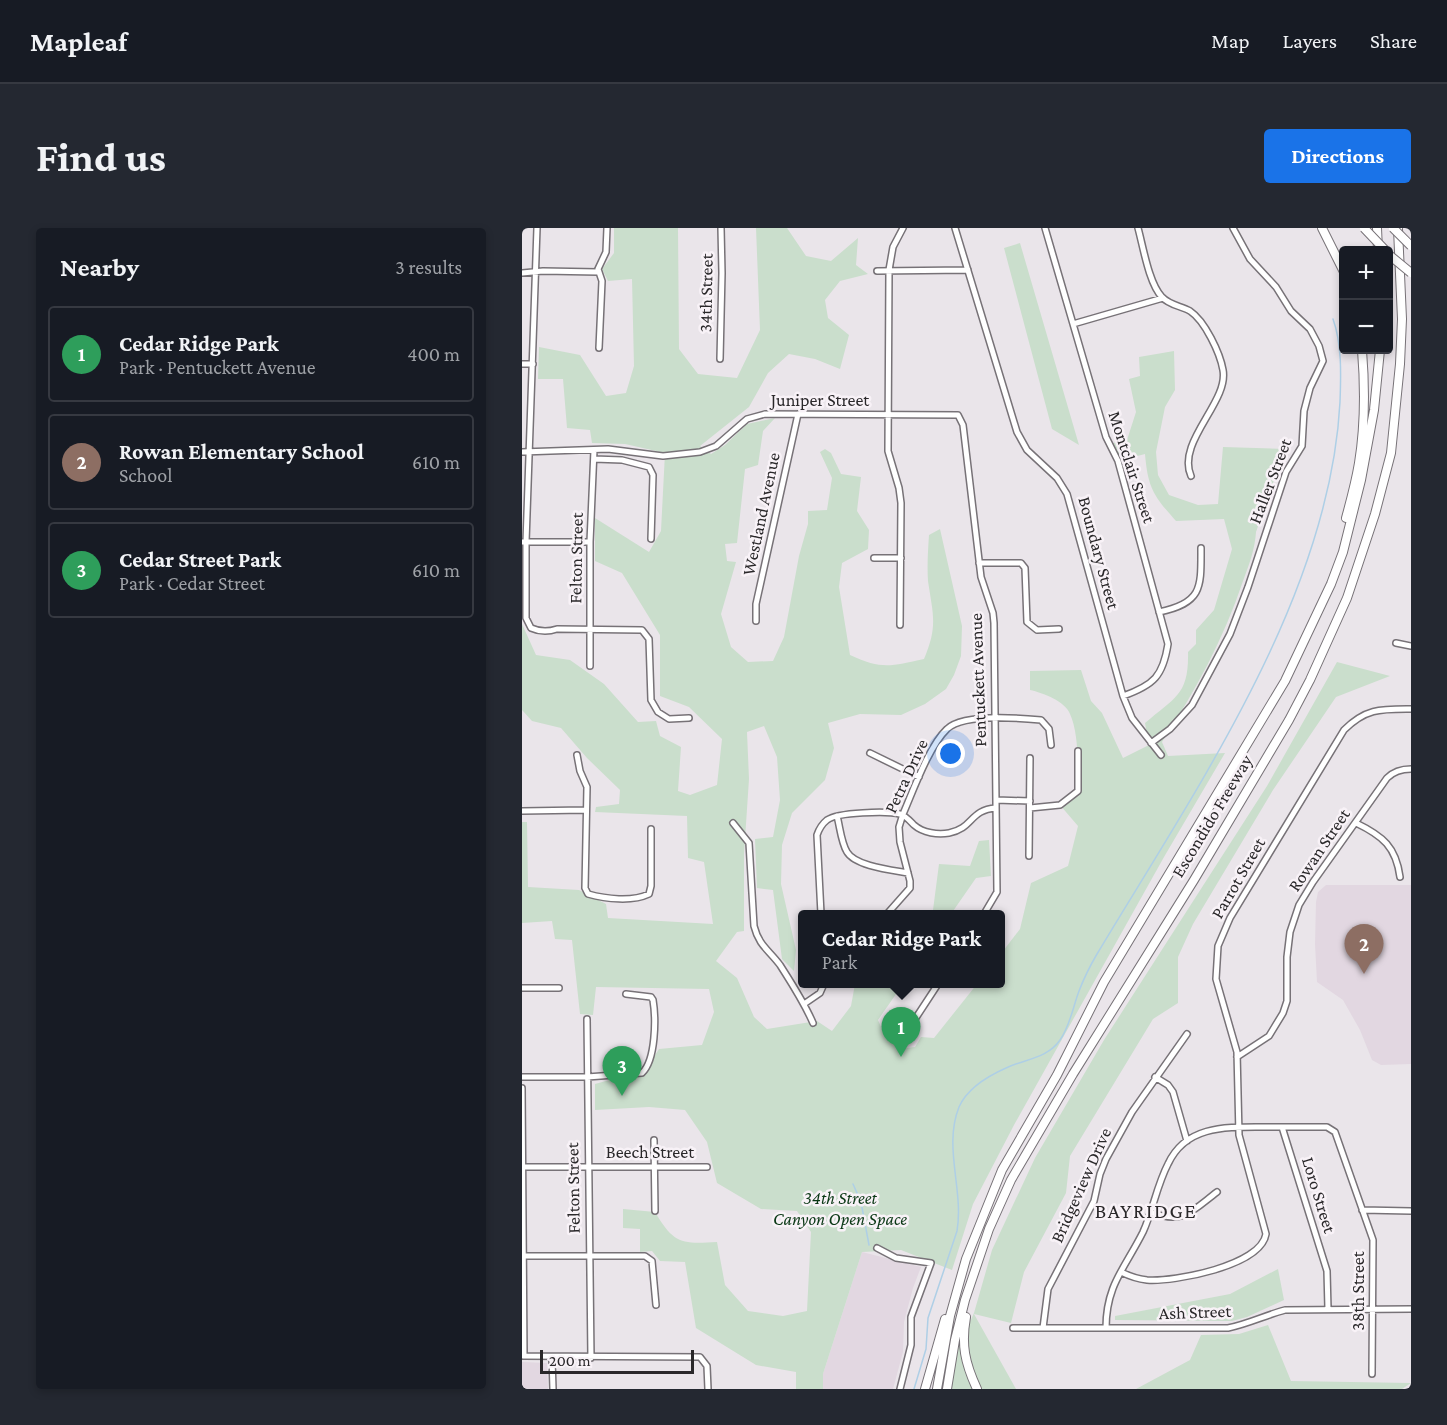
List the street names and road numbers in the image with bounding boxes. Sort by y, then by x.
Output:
street label: 34th Street [695,252,717,333]
street label: Juniper Street [769,390,870,410]
street label: Montclair Street [1104,409,1160,526]
street label: Haller Street [1245,435,1296,526]
street label: Westland Avenue [738,451,784,577]
street label: Boundary Street [1074,494,1124,613]
street label: Felton Street [565,511,587,604]
street label: Pentuckett Avenue [966,613,990,747]
street label: Petra Drive [880,736,932,816]
street label: Escondido Freeway [1168,751,1257,881]
street label: Rowan Street [1284,804,1355,895]
street label: Parrot Street [1207,833,1270,922]
street label: Bridgeview Drive [1047,1124,1115,1246]
street label: Felton Street [562,1141,584,1234]
street label: Beech Street [606,1142,695,1162]
street label: Loro Street [1298,1155,1340,1236]
street label: 38th Street [1348,1250,1368,1331]
street label: Ash Street [1158,1301,1233,1323]

